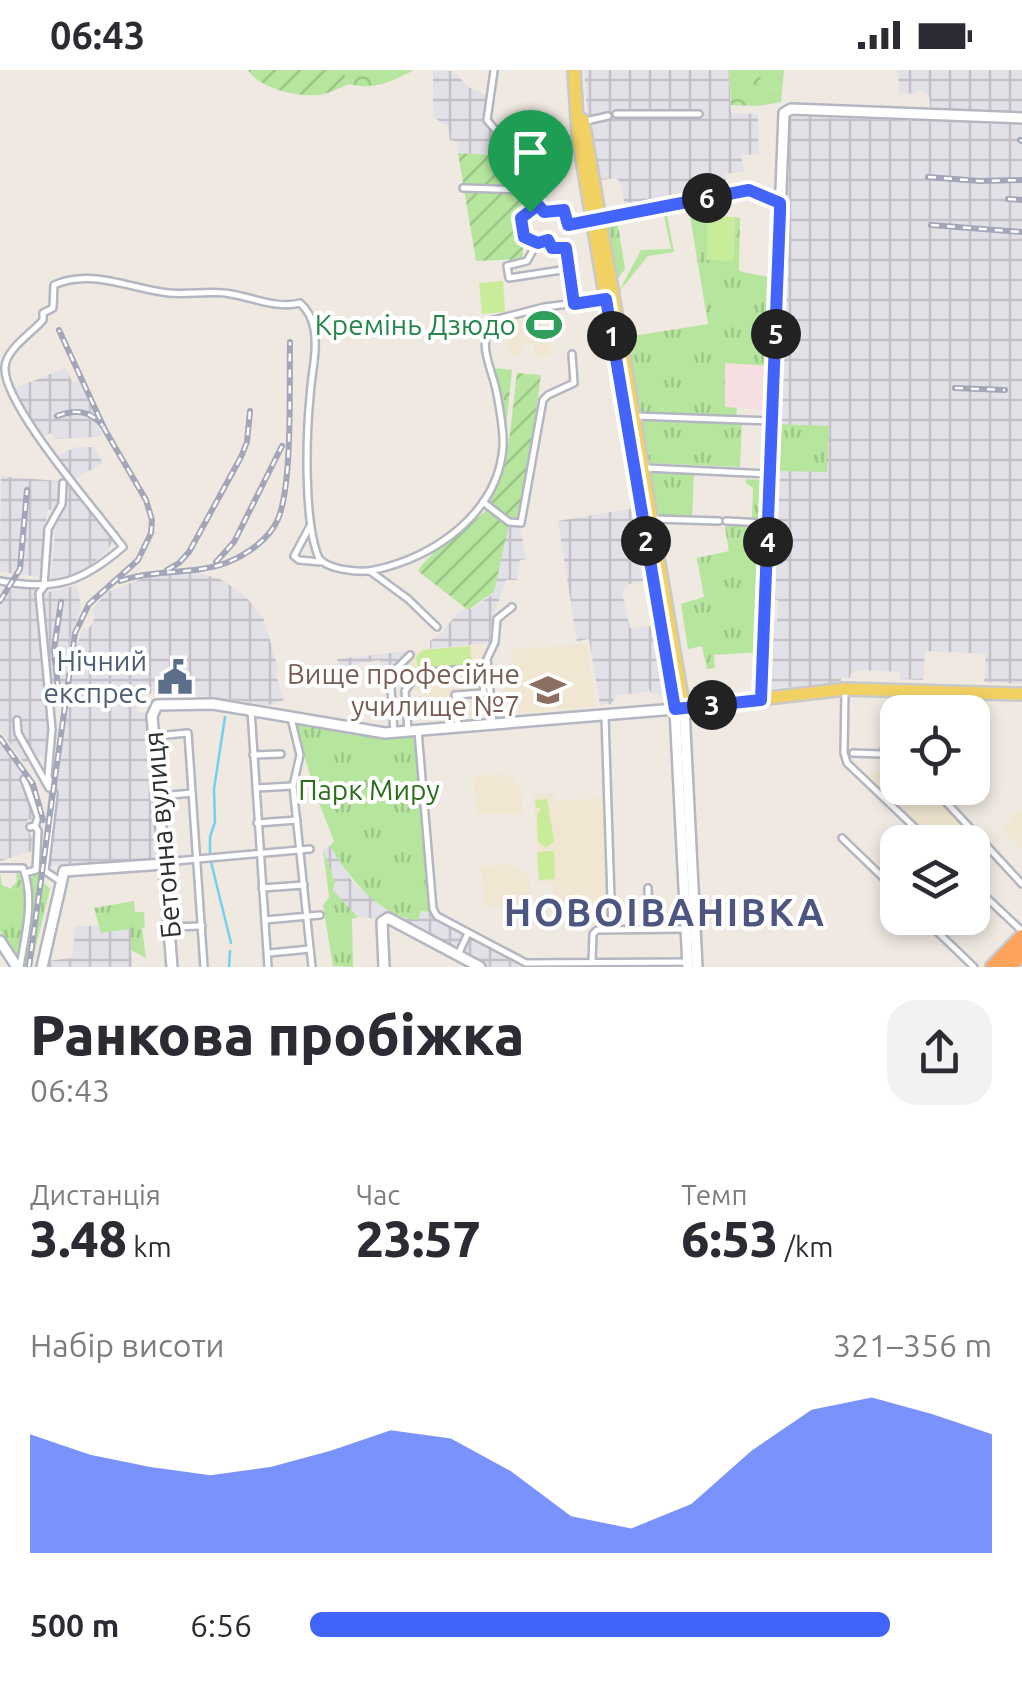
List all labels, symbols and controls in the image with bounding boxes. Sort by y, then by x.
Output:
text: 06:43 [50,14,145,56]
pin [488,110,573,213]
icon: arrive [503,125,558,180]
pin: 6 [682,173,732,223]
text: 6 [699,182,715,213]
sports icon: Кремінь Дзюдо [525,306,563,344]
place label: Кремінь Дзюдо [315,309,516,340]
pin: 5 [751,309,801,359]
pin: 1 [587,311,637,361]
text: 5 [768,318,784,349]
text: 1 [604,320,620,351]
pin: 2 [621,516,671,566]
pin: 4 [743,517,793,567]
text: 2 [638,525,654,556]
text: 4 [760,526,776,557]
place label: Нічний експрес [44,645,147,708]
public building icon: Нічний експрес [156,658,194,696]
place label: Вище професійне училище №7 [287,658,520,721]
school or university icon: Вище професійне училище №7 [529,671,567,709]
pin: 3 [687,680,737,730]
text: 3 [704,689,720,720]
map controls [880,695,990,935]
button: locate [880,695,990,805]
street label: Бетонна вулиця [137,730,186,940]
park label: Парк Миру [298,774,440,805]
button: layers [880,825,990,935]
district label: НОВОІВАНІВКА [504,891,826,933]
button: share [887,1000,992,1105]
text: Ранкова пробіжка [30,1004,524,1065]
text: 06:43 [30,1072,110,1108]
text: Дистанція [30,1179,161,1210]
text: Час [356,1179,400,1210]
text: Темп [681,1179,748,1210]
text: 3.48 [30,1210,127,1266]
text: 23:57 [356,1210,481,1266]
text: 6:53 [681,1210,778,1266]
text: km [127,1231,172,1262]
text: /km [778,1231,833,1262]
text: Набір висоти [30,1327,225,1363]
text: 321–356 m [833,1327,992,1363]
text: 500 m [30,1607,119,1643]
text: 6:56 [190,1607,252,1643]

